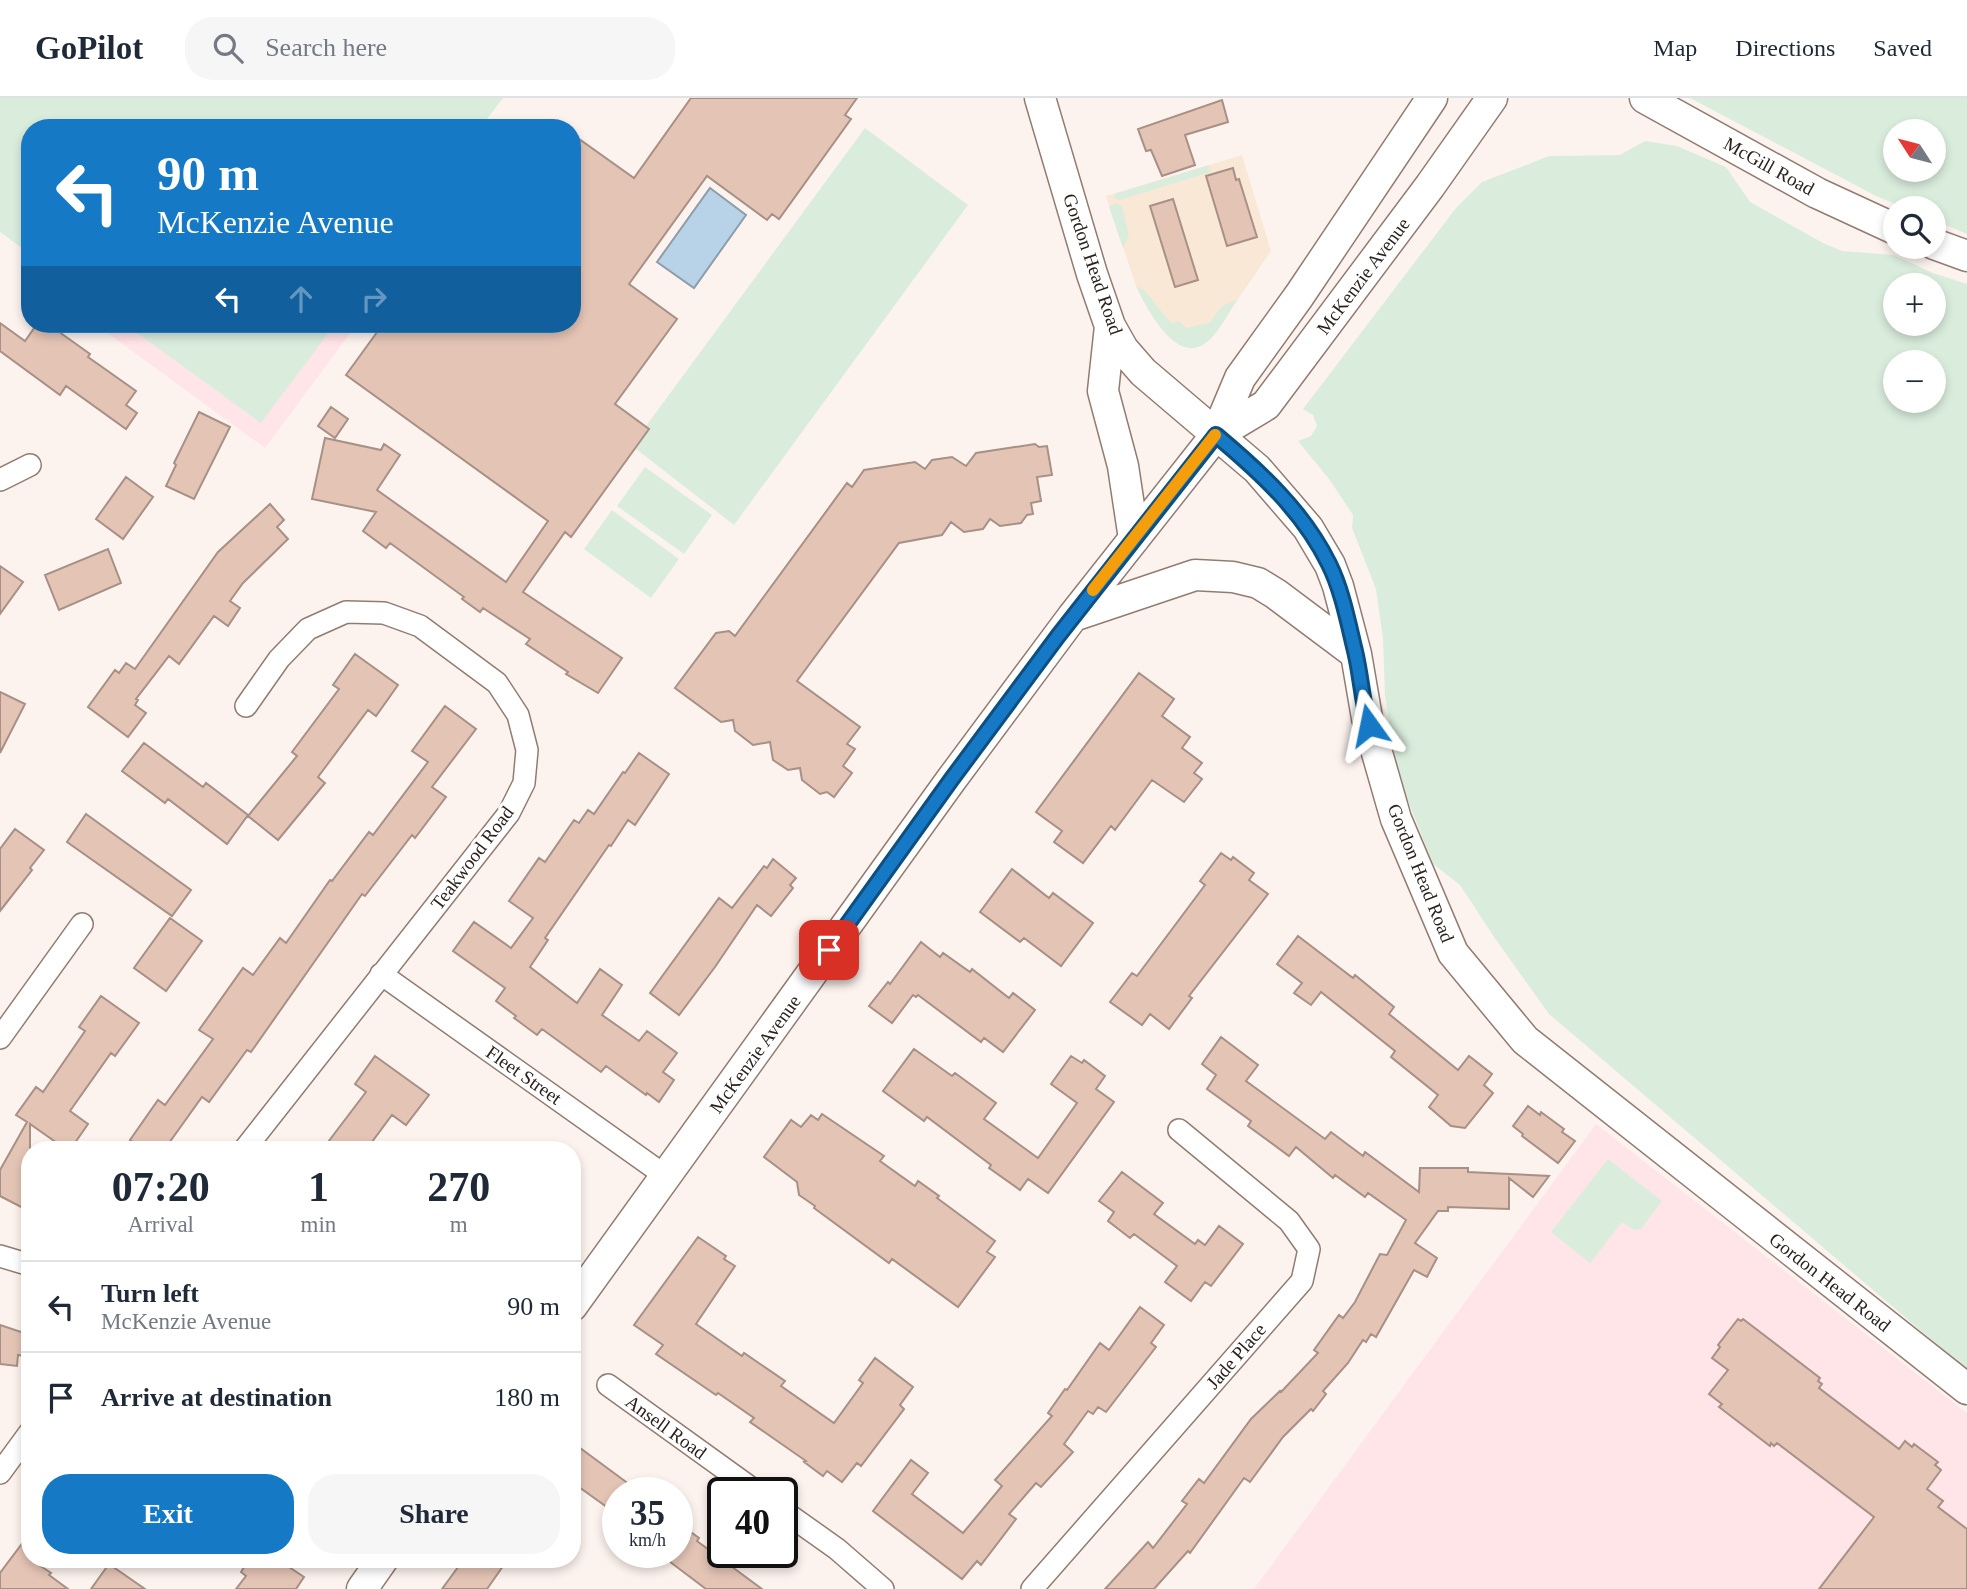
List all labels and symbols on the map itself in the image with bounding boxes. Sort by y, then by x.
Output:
north arrow [1883,119,1946,182]
street label: McGill Road [1720,133,1818,200]
street label: Gordon Head Road [1059,191,1127,338]
street label: McKenzie Avenue [1312,214,1414,338]
position arrow [1332,688,1406,762]
street label: Gordon Head Road [1384,801,1459,946]
street label: Teakwood Road [426,802,518,914]
pin [799,920,859,980]
street label: McKenzie Avenue [705,991,805,1117]
street label: Fleet Street [482,1041,566,1109]
street label: Gordon Head Road [1765,1228,1895,1336]
street label: Jade Place [1202,1319,1270,1393]
street label: Ansell Road [622,1391,711,1464]
speed limit sign: 40 [707,1477,798,1568]

